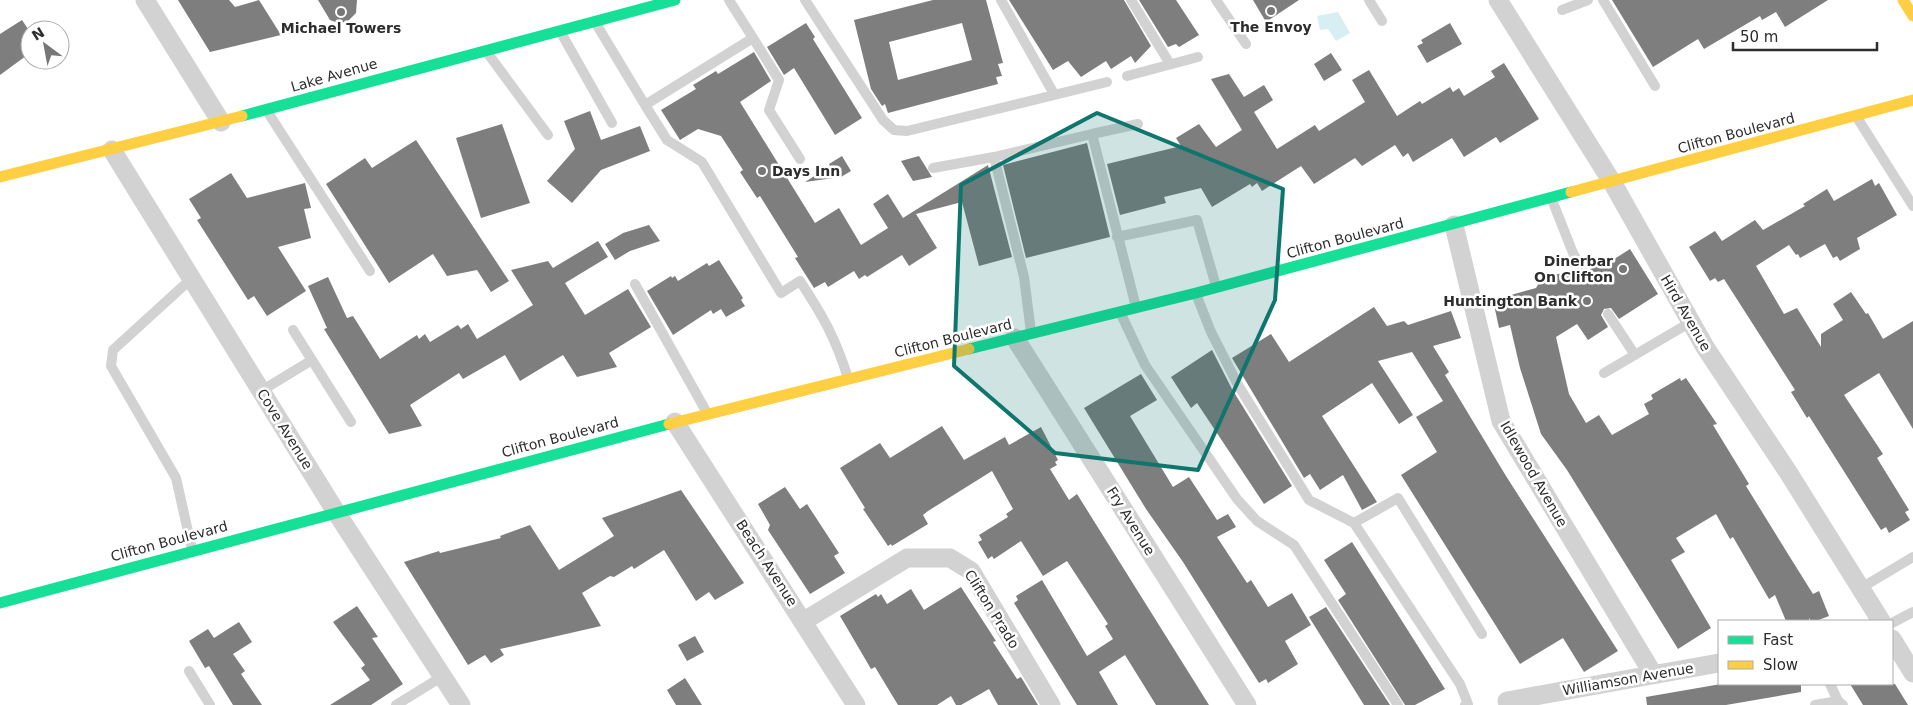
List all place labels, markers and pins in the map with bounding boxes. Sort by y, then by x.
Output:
marker: The Envoy [1265,5,1277,17]
marker: Michael Towers [335,6,347,18]
place label: The Envoy [1230,19,1312,35]
place label: Michael Towers [281,20,401,36]
place label: Days Inn [772,163,840,179]
marker: Days Inn [756,165,768,177]
place label: Dinerbar On Clifton [1534,253,1613,285]
marker: Dinerbar On Clifton [1617,263,1629,275]
place label: Huntington Bank [1443,293,1578,309]
marker: Huntington Bank [1581,295,1593,307]

